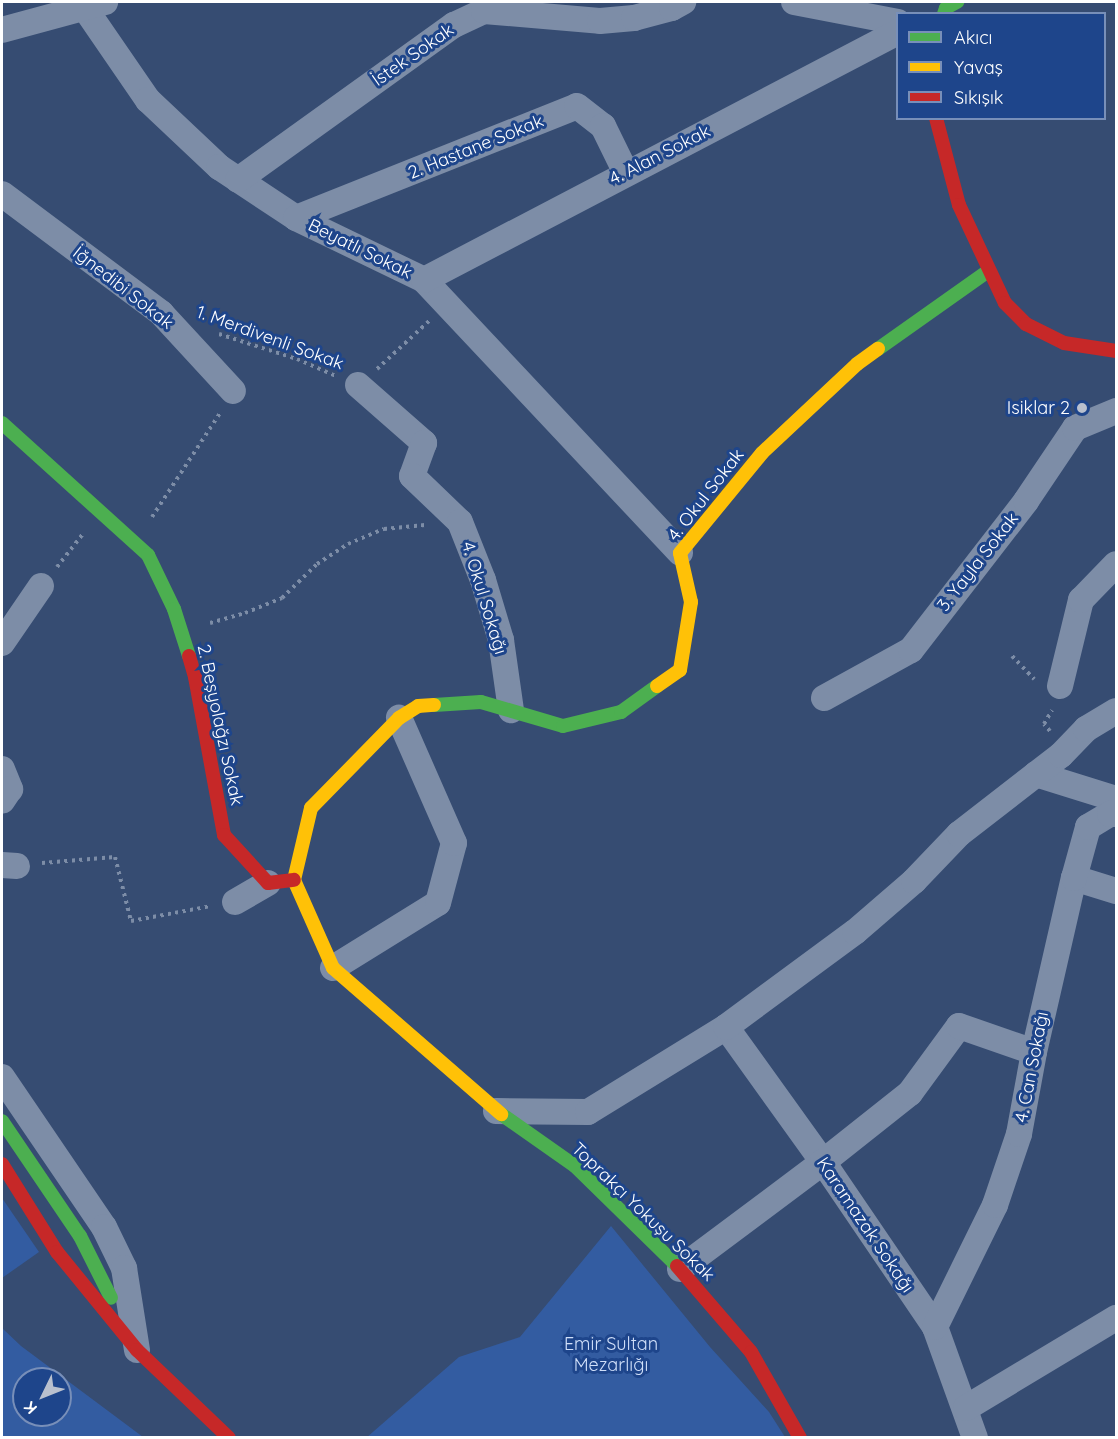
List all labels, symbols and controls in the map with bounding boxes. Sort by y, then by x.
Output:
legend [896,12,1106,120]
street label: İstek Sokak [368,19,458,91]
text: Akıcı [954,26,992,49]
text: Yavaş [954,56,1003,79]
text: Sıkışık [954,86,1003,109]
street label: 2. Hastane Sokak [405,110,547,184]
street label: 4. Alan Sokak [606,120,714,190]
street label: Beyatlı Sokak [304,215,416,283]
street label: İğnedibi Sokak [68,242,178,334]
street label: 1. Merdivenli Sokak [193,301,347,375]
place label: Isiklar 2 [1007,397,1070,419]
marker: Isiklar 2 [1075,401,1089,415]
street label: 4. Okul Sokak [663,444,749,546]
street label: 3. Yayla Sokak [933,508,1023,616]
street label: 4. Okul Sokağı [457,539,511,657]
street label: 2. Beşyolağzı Sokak [192,642,248,808]
street label: 4. Can Sokağı [1011,1010,1053,1124]
street label: Toprakçı Yokuşu Sokak [567,1138,719,1286]
street label: Karamazak Sokağı [812,1153,918,1297]
park label: Emir Sultan Mezarlığı [564,1334,658,1376]
north arrow [12,1367,72,1427]
text: K [19,1397,41,1419]

